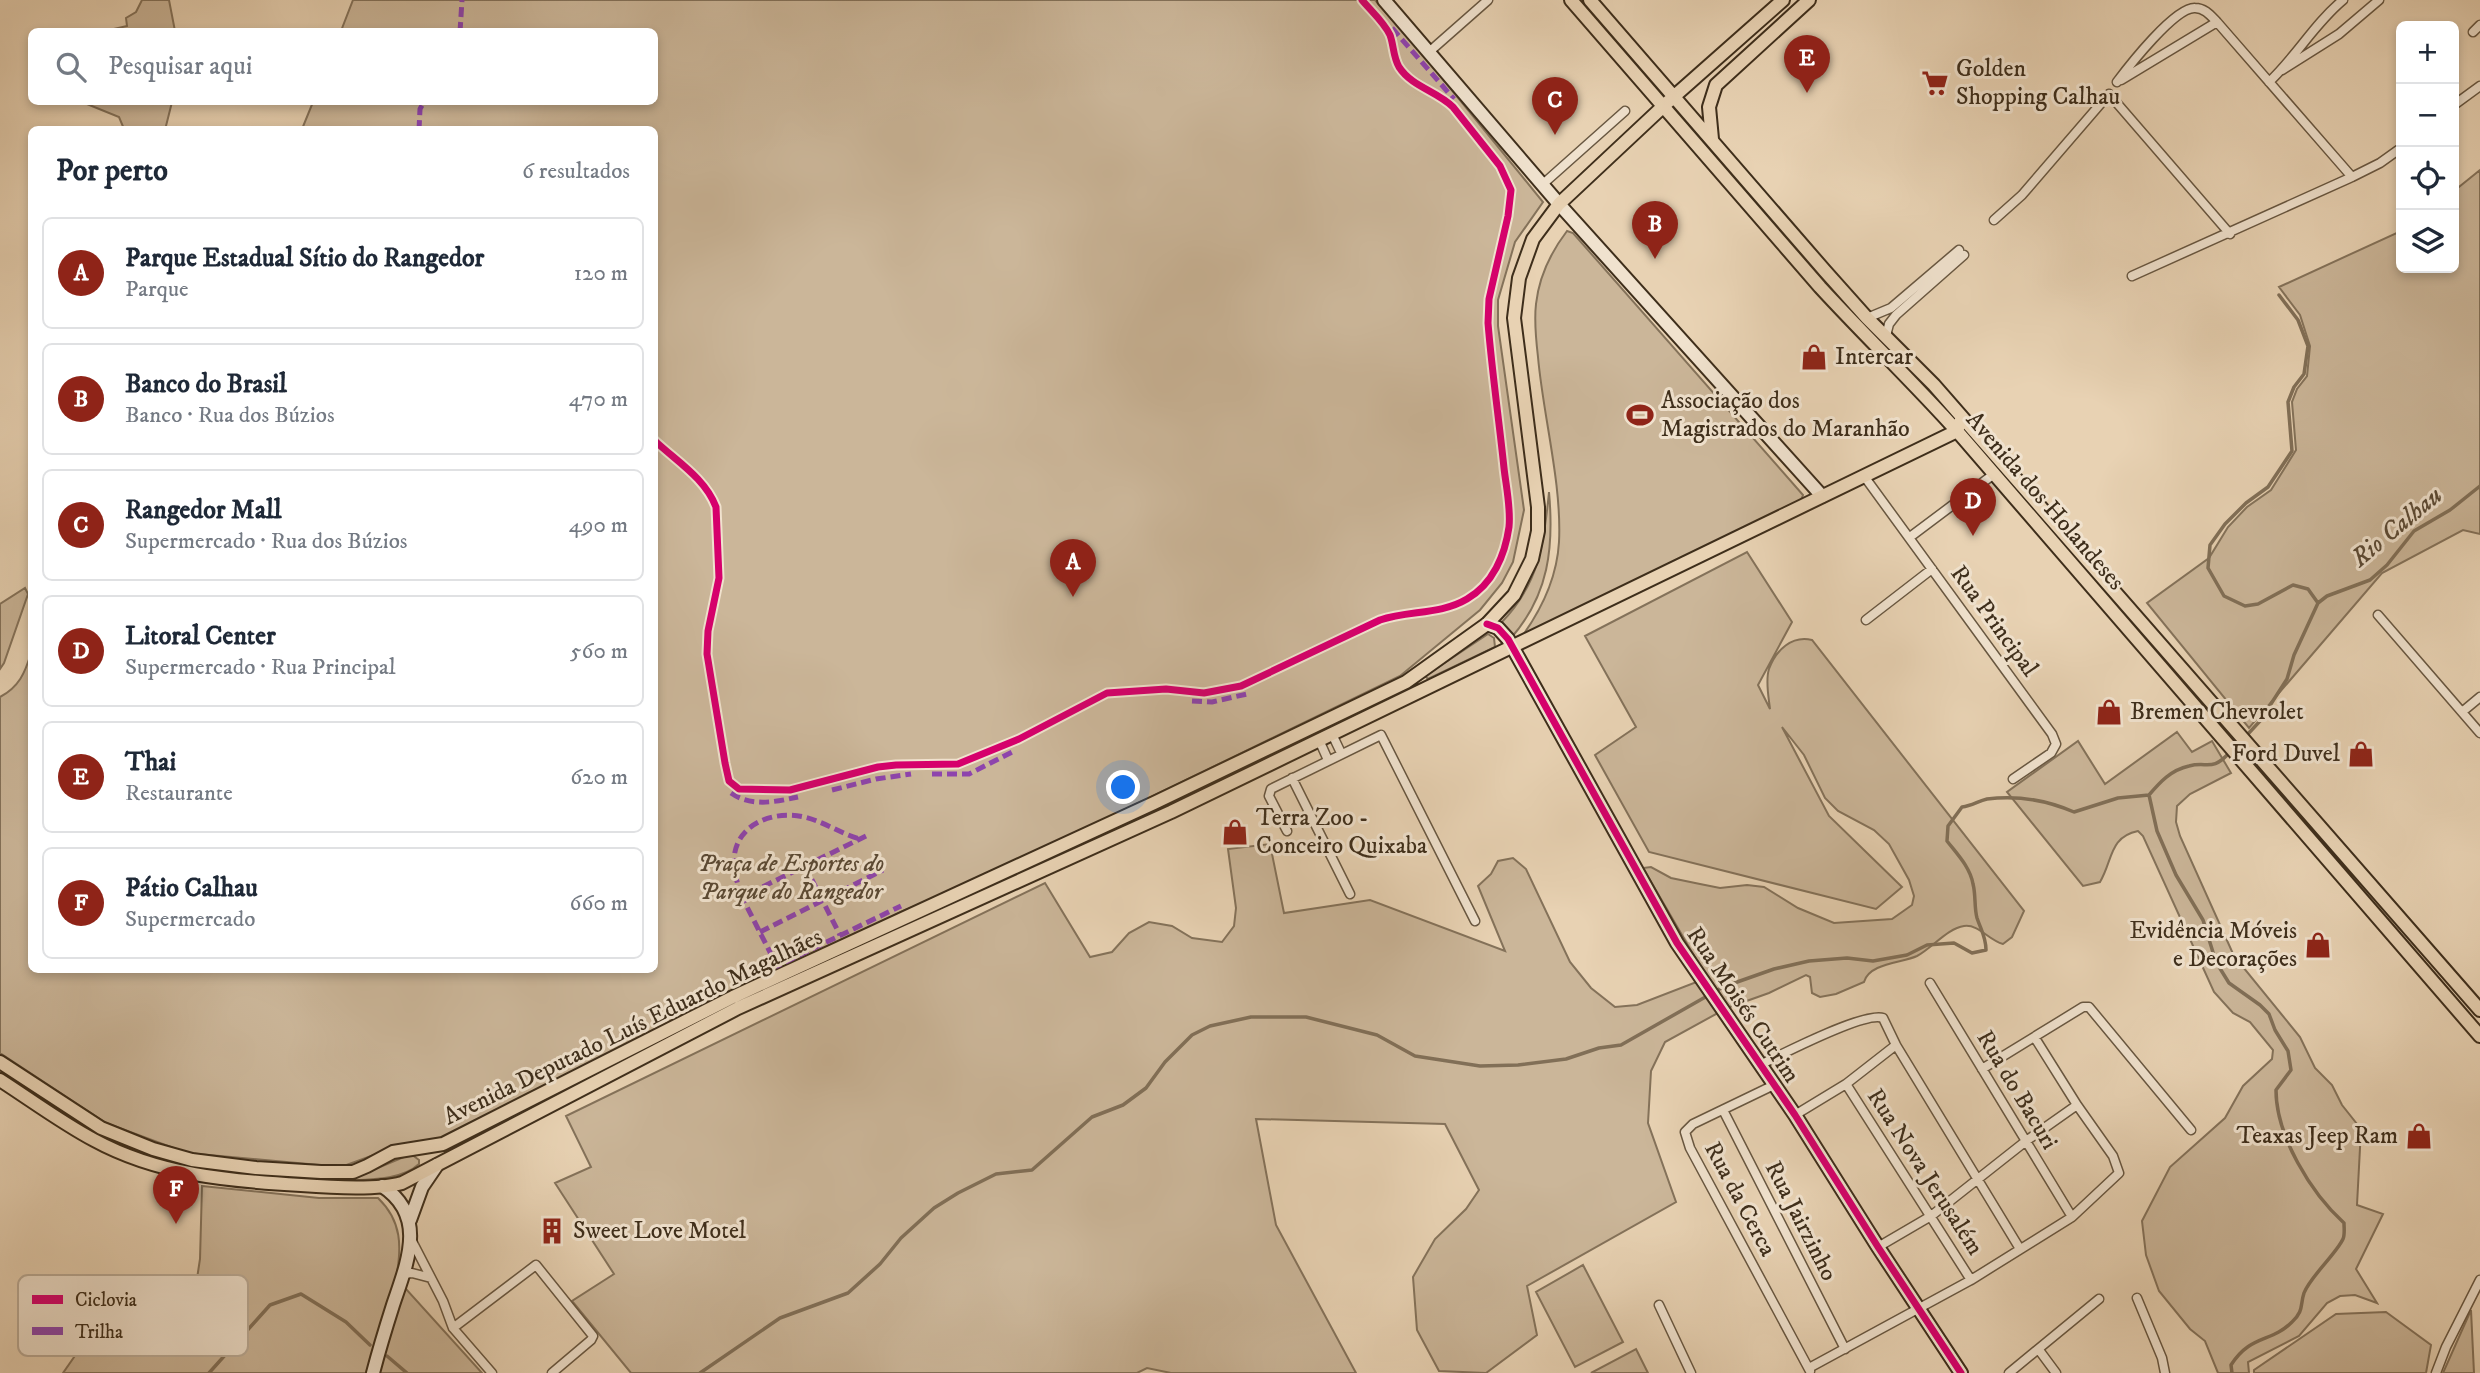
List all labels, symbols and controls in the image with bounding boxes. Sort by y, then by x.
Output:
map controls [2396,21,2459,273]
button: + [2396,21,2459,84]
search box [28,28,658,105]
pin: E [1784,35,1830,93]
icon: search [52,48,90,86]
text: Pesquisar aqui [108,50,252,83]
place label: Golden Shopping Calhau [1956,54,2120,112]
supermarket icon: Golden Shopping Calhau [1920,68,1950,98]
pin: C [1532,77,1578,135]
button: − [2396,84,2459,147]
button: locate [2396,147,2459,210]
text: Por perto [56,153,168,190]
text: 6 resultados [522,157,630,186]
pin: B [1632,201,1678,259]
button: layers [2396,210,2459,273]
text: Parque Estadual Sítio do Rangedor [125,242,484,275]
text: A [74,259,88,288]
text: 120 m [574,259,628,288]
text: Parque [125,275,189,304]
shop icon: Intercar [1799,342,1829,372]
place label: Intercar [1835,342,1913,372]
text: Banco do Brasil [125,368,287,401]
text: B [74,385,88,414]
text: 470 m [569,385,628,414]
place label: Associação dos Magistrados do Maranhão [1661,386,1910,444]
sports icon: Associação dos Magistrados do Maranhão [1625,400,1655,430]
text: Banco · Rua dos Búzios [125,401,335,430]
street label: Avenida dos Holandeses [1959,405,2131,597]
pin: D [1950,478,1996,536]
water label: Rio Calhau [2344,479,2450,576]
text: Rangedor Mall [125,494,282,527]
text: C [73,511,89,540]
text: 490 m [569,511,628,540]
text: Supermercado · Rua dos Búzios [125,527,408,556]
pin: A [1050,539,1096,597]
street label: Rua Principal [1944,559,2045,683]
text: Litoral Center [125,620,276,653]
text: D [72,637,90,666]
text: 560 m [570,637,628,666]
text: Supermercado · Rua Principal [125,653,396,682]
shop icon: Bremen Chevrolet [2094,697,2124,727]
place label: Bremen Chevrolet [2130,697,2304,727]
place label: Ford Duvel [2231,739,2341,769]
shop icon: Ford Duvel [2346,739,2376,769]
text: Thai [125,746,176,779]
text: E [73,763,89,792]
text: 620 m [570,763,628,792]
your location [1106,770,1140,804]
text: Restaurante [125,779,233,808]
place label: Terra Zoo - Conceiro Quixaba [1256,803,1428,861]
shop icon: Terra Zoo - Conceiro Quixaba [1220,817,1250,847]
park label: Praça de Esportes do Parque do Rangedor [698,849,885,907]
text: Pátio Calhau [125,872,258,905]
text: F [74,889,88,918]
text: 660 m [569,889,628,918]
text: Supermercado [125,905,255,934]
place label: Evidência Móveis e Decorações [2130,916,2297,974]
street label: Rua Moisés Cutrim [1680,921,1806,1089]
street label: Avenida Deputado Luís Eduardo Magalhães [439,922,827,1132]
shop icon: Evidência Móveis e Decorações [2303,930,2333,960]
street label: Rua do Bacuri [1970,1025,2064,1155]
street label: Rua Nova Jerusalém [1860,1083,1990,1261]
place label: Teaxas Jeep Ram [2237,1121,2398,1151]
shop icon: Teaxas Jeep Ram [2404,1121,2434,1151]
street label: Rua da Cerca [1697,1137,1783,1262]
street label: Rua Jairzinho [1758,1156,1844,1286]
pin: F [153,1166,199,1224]
building icon: Sweet Love Motel [537,1216,567,1246]
place label: Sweet Love Motel [573,1216,747,1246]
legend [18,1275,248,1356]
text: Ciclovia [75,1289,137,1312]
text: Trilha [75,1321,123,1344]

